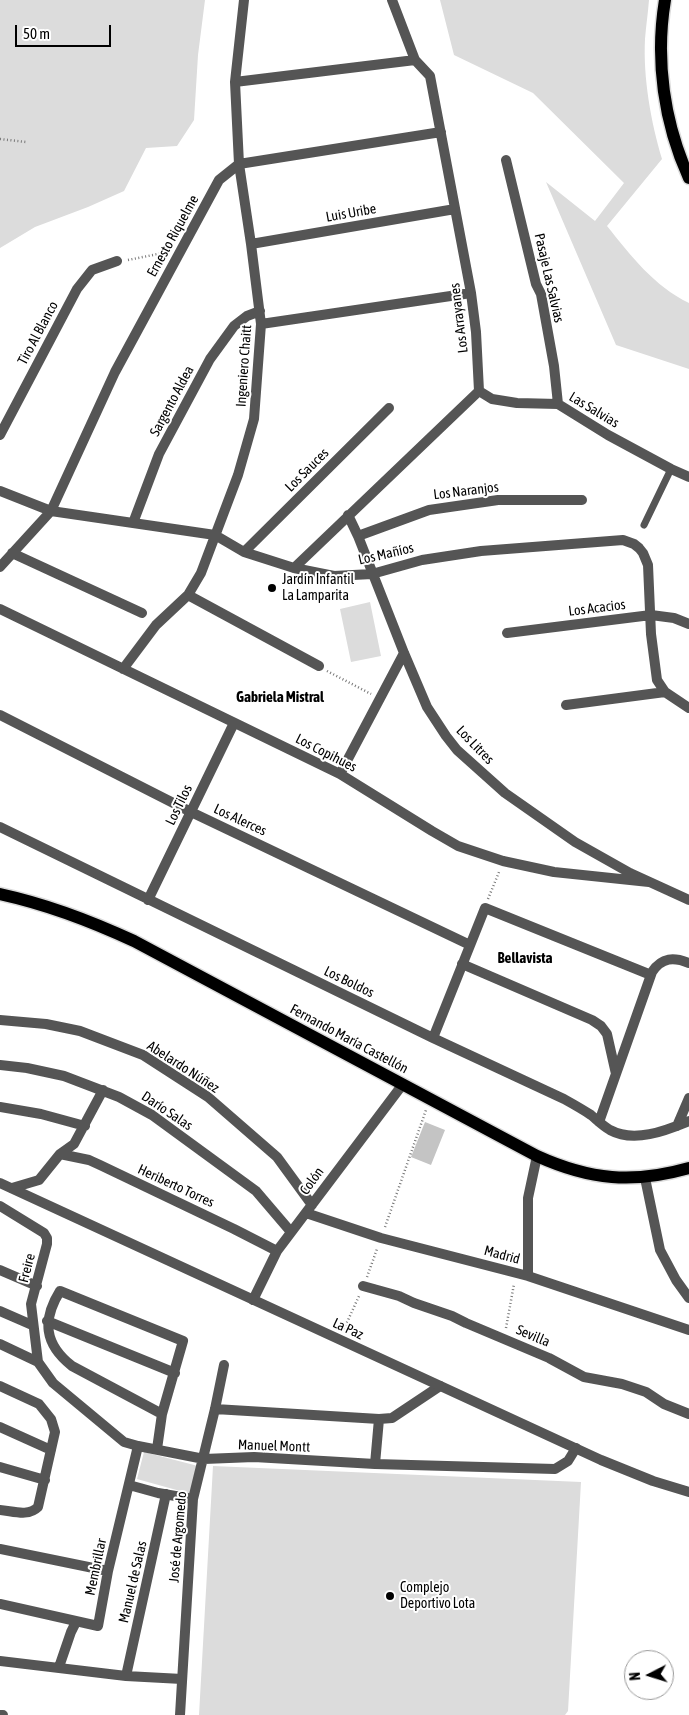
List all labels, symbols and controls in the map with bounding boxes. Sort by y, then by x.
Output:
scale bar [18,15,114,47]
text: 50 m [23,25,50,42]
street label: Ernesto Riquelme [144,192,202,280]
street label: Luis Uribe [324,200,378,226]
street label: Pasaje Las Salvias [531,232,567,324]
street label: Los Arrayanes [446,282,472,354]
street label: Tiro Al Blanco [14,298,62,368]
street label: Ingeniero Chaitt [233,324,255,408]
street label: Sargento Aldea [146,363,198,439]
street label: Las Salvias [566,389,622,431]
street label: Los Sauces [282,445,332,495]
street label: Los Naranjos [432,479,500,503]
street label: Los Mañíos [357,539,415,569]
place label: Jardín Infantil La Lamparita [282,572,354,604]
marker: Jardín Infantil La Lamparita [266,582,278,594]
street label: Los Acacios [568,596,626,620]
district label: Gabriela Mistral [236,688,324,706]
street label: Los Litres [453,722,497,768]
street label: Los Copihues [293,730,359,776]
street label: Los Tilos [162,782,196,828]
street label: Los Alerces [211,801,269,839]
district label: Bellavista [497,949,553,967]
street label: Los Boldos [321,963,377,1001]
street label: Fernando María Castellón [287,1001,411,1077]
street label: Abelardo Núñez [144,1037,222,1097]
street label: Darío Salas [138,1088,196,1134]
street label: Heriberto Torres [135,1161,217,1211]
street label: Colón [296,1164,328,1198]
street label: Madrid [482,1242,522,1268]
street label: Freire [15,1252,39,1284]
street label: La Paz [330,1315,366,1343]
street label: Sevilla [514,1321,552,1351]
street label: Manuel Montt [238,1436,310,1456]
street label: José de Argomedo [166,1491,190,1583]
street label: Membrillar [82,1537,110,1597]
street label: Manuel de Salas [115,1539,151,1625]
place label: Complejo Deportivo Lota [400,1580,475,1612]
marker: Complejo Deportivo Lota [384,1590,396,1602]
north arrow [624,1650,674,1700]
text: N [627,1671,643,1681]

